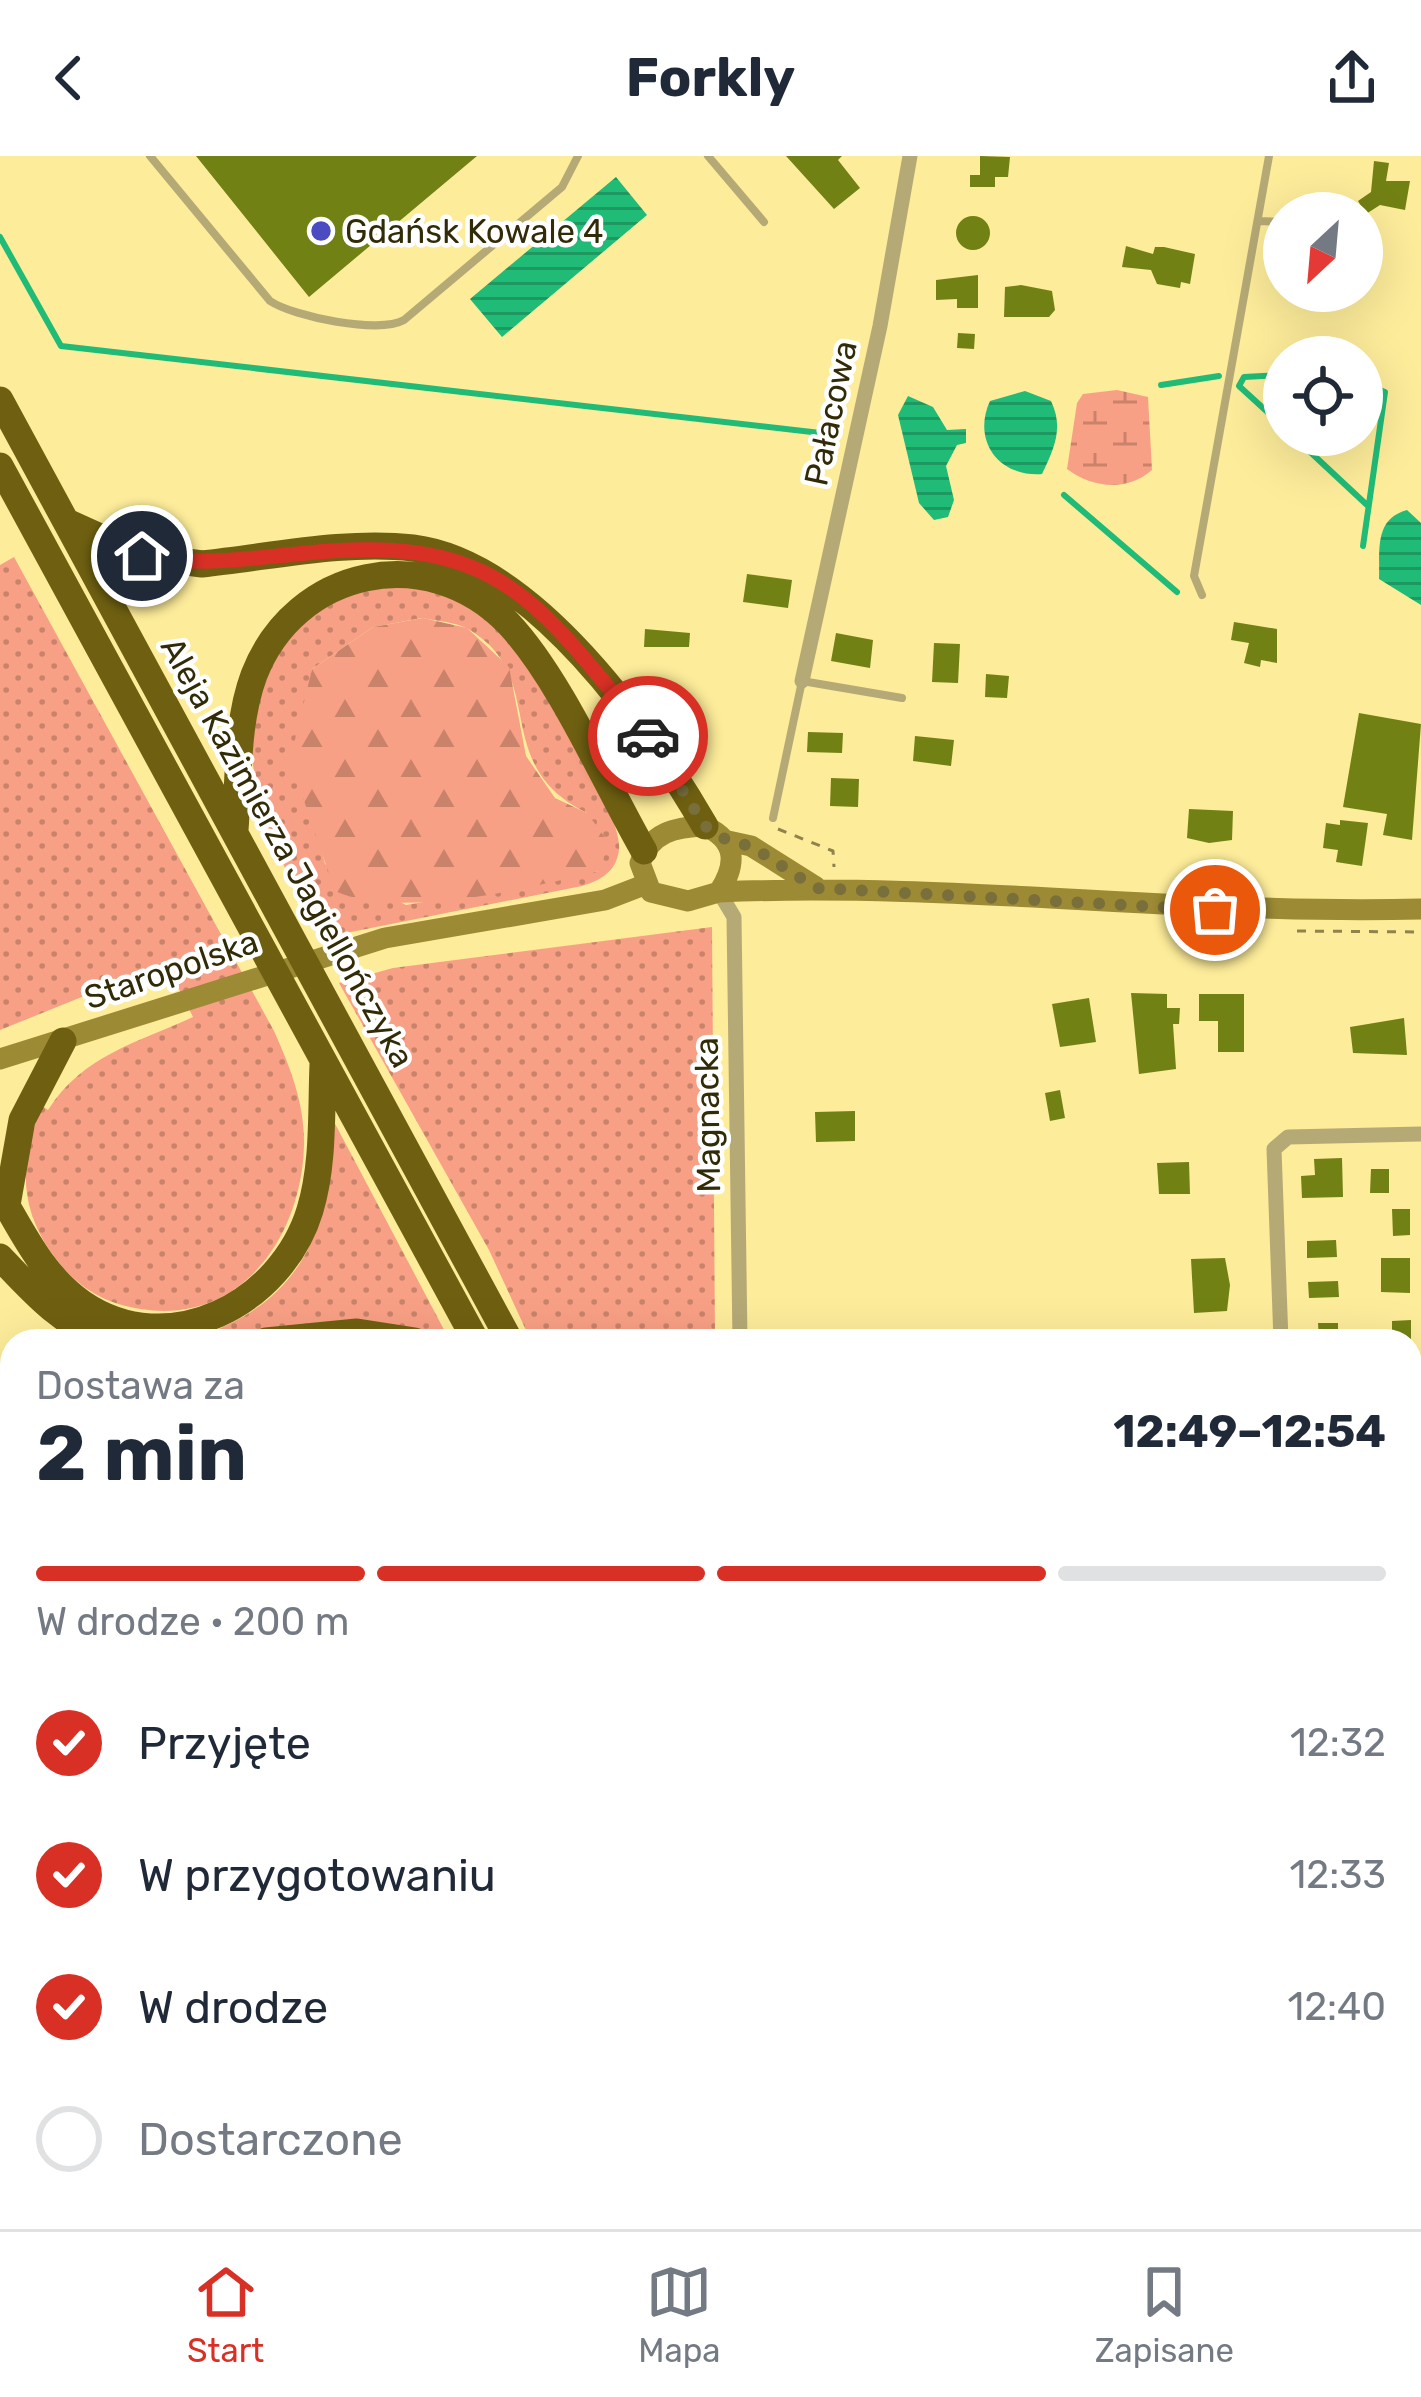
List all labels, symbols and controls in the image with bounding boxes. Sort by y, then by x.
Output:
icon: back [36,45,102,111]
icon: share [1319,45,1385,111]
text: Forkly [626,46,795,110]
north arrow [1263,192,1383,312]
map controls [1263,192,1383,456]
place label: Gdańsk Kowale 4 [345,212,604,251]
marker: Gdańsk Kowale 4 [308,218,334,244]
button: locate [1263,336,1383,456]
street label: Pałacowa [796,337,865,489]
pin [91,505,193,607]
icon: home [109,523,175,589]
street label: Aleja Kazimierza Jagiellończyka [153,630,422,1074]
courier [588,676,708,796]
icon: car [615,703,681,769]
pin [1164,859,1266,961]
icon: bag [1182,877,1248,943]
street label: Staropolska [79,922,263,1017]
street label: Magnacka [687,1037,728,1193]
text: Dostawa za [36,1363,245,1409]
text: 12:49–12:54 [1113,1405,1386,1458]
text: 2 min [36,1407,247,1500]
text: W drodze · 200 m [36,1599,349,1645]
icon: check [36,1710,102,1776]
text: Przyjęte [138,1717,311,1770]
text: 12:32 [1290,1720,1386,1766]
icon: check [36,1842,102,1908]
text: W przygotowaniu [138,1849,496,1902]
text: 12:33 [1290,1852,1386,1898]
icon: check [36,1974,102,2040]
text: W drodze [138,1981,328,2034]
text: 12:40 [1287,1984,1386,2030]
text: Dostarczone [138,2113,403,2166]
tab: Start [187,2259,264,2370]
tab: Mapa [638,2259,721,2370]
tab: Zapisane [1095,2259,1234,2370]

